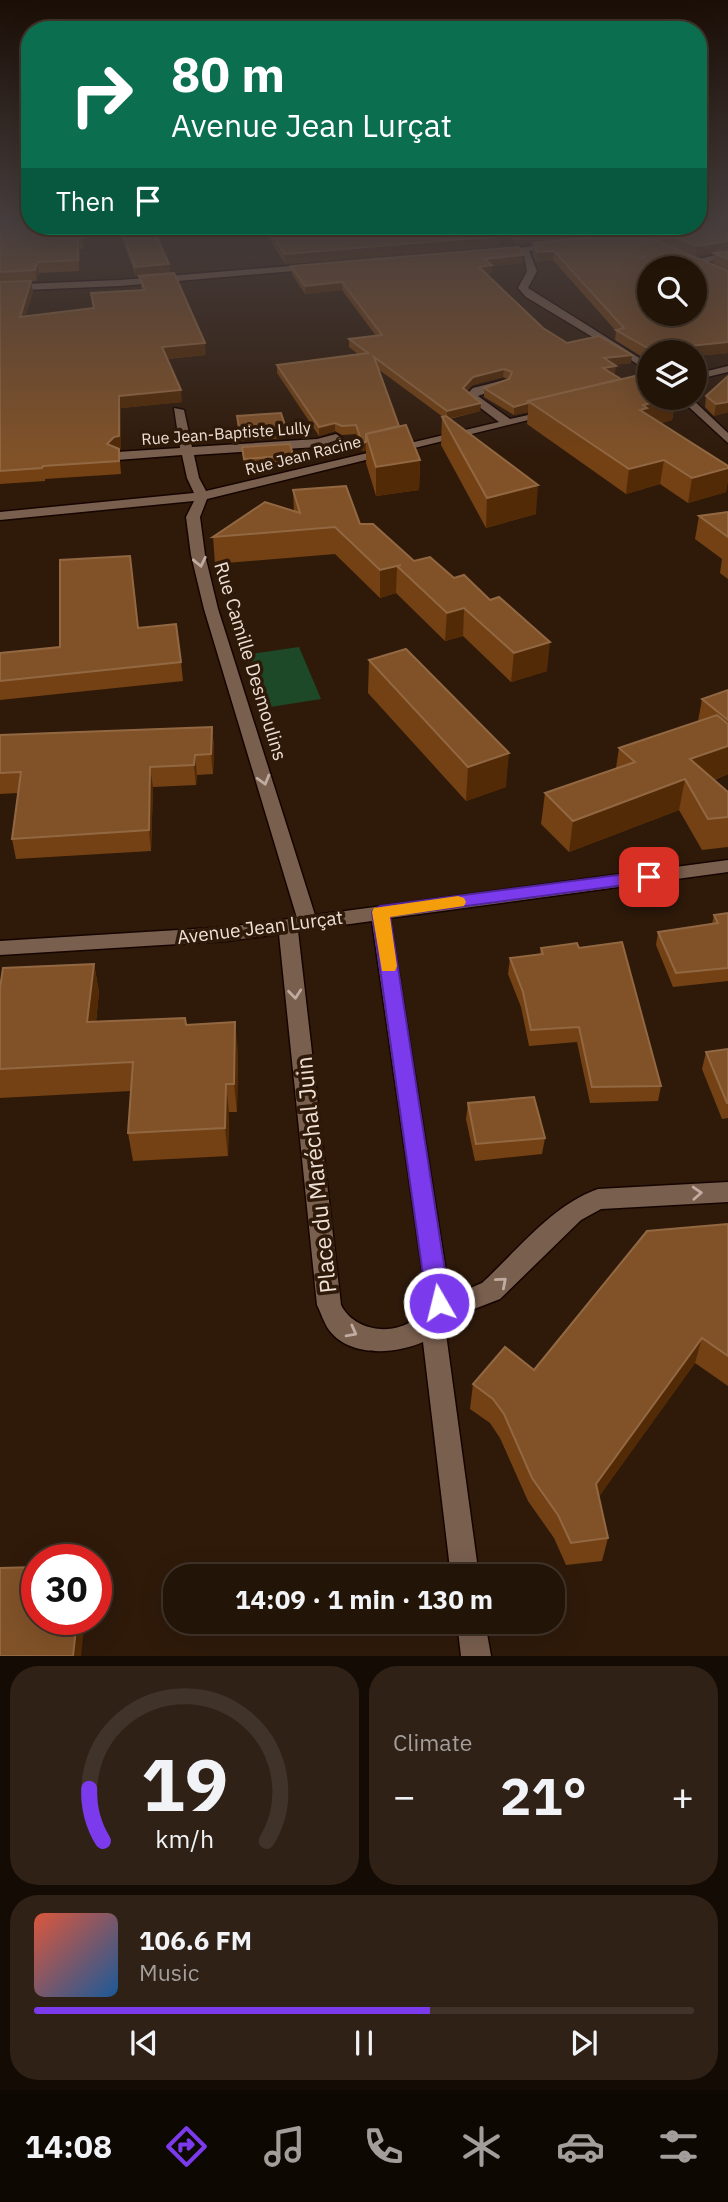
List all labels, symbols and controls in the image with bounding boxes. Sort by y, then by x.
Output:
text: 80 m [171,42,285,105]
icon: right [56,49,147,140]
text: Avenue Jean Lurçat [171,104,452,146]
icon: arrive [129,182,167,220]
text: Then [56,184,115,218]
map controls [637,256,707,410]
button: search [637,256,707,326]
button: layers [637,340,707,410]
street label: Rue Jean-Baptiste Lully [141,417,311,449]
street label: Rue Jean Racine [243,431,363,479]
one-way arrow [191,556,206,568]
street label: Rue Camille Desmoulins [209,559,293,763]
one-way arrow [256,774,270,786]
pin [619,847,679,907]
icon: arrive [630,858,668,896]
street label: Avenue Jean Lurçat [176,905,344,949]
one-way arrow [287,988,302,1000]
street label: Place du Maréchal Juin [288,1055,342,1295]
one-way arrow [692,1186,703,1201]
position arrow [402,1266,476,1340]
one-way arrow [493,1278,506,1290]
one-way arrow [345,1324,357,1337]
speed limit sign: 30 [21,1544,112,1635]
text: 14:09 · 1 min · 130 m [235,1582,493,1616]
text: Climate [393,1727,472,1757]
text: 19 [141,1737,228,1832]
text: 21° [500,1762,587,1829]
text: − [393,1771,416,1820]
text: + [671,1771,694,1820]
text: km/h [155,1822,214,1855]
text: 106.6 FM [139,1923,252,1957]
text: Music [139,1957,199,1987]
icon: previous [125,2024,163,2062]
icon: pause [345,2024,383,2062]
icon: next [565,2024,603,2062]
icon: directions [162,2122,211,2171]
icon: music [260,2122,309,2171]
icon: phone [359,2122,408,2171]
icon: climate [457,2122,506,2171]
icon: car [556,2122,605,2171]
icon: filters [654,2122,703,2171]
text: 14:08 [25,2125,112,2167]

